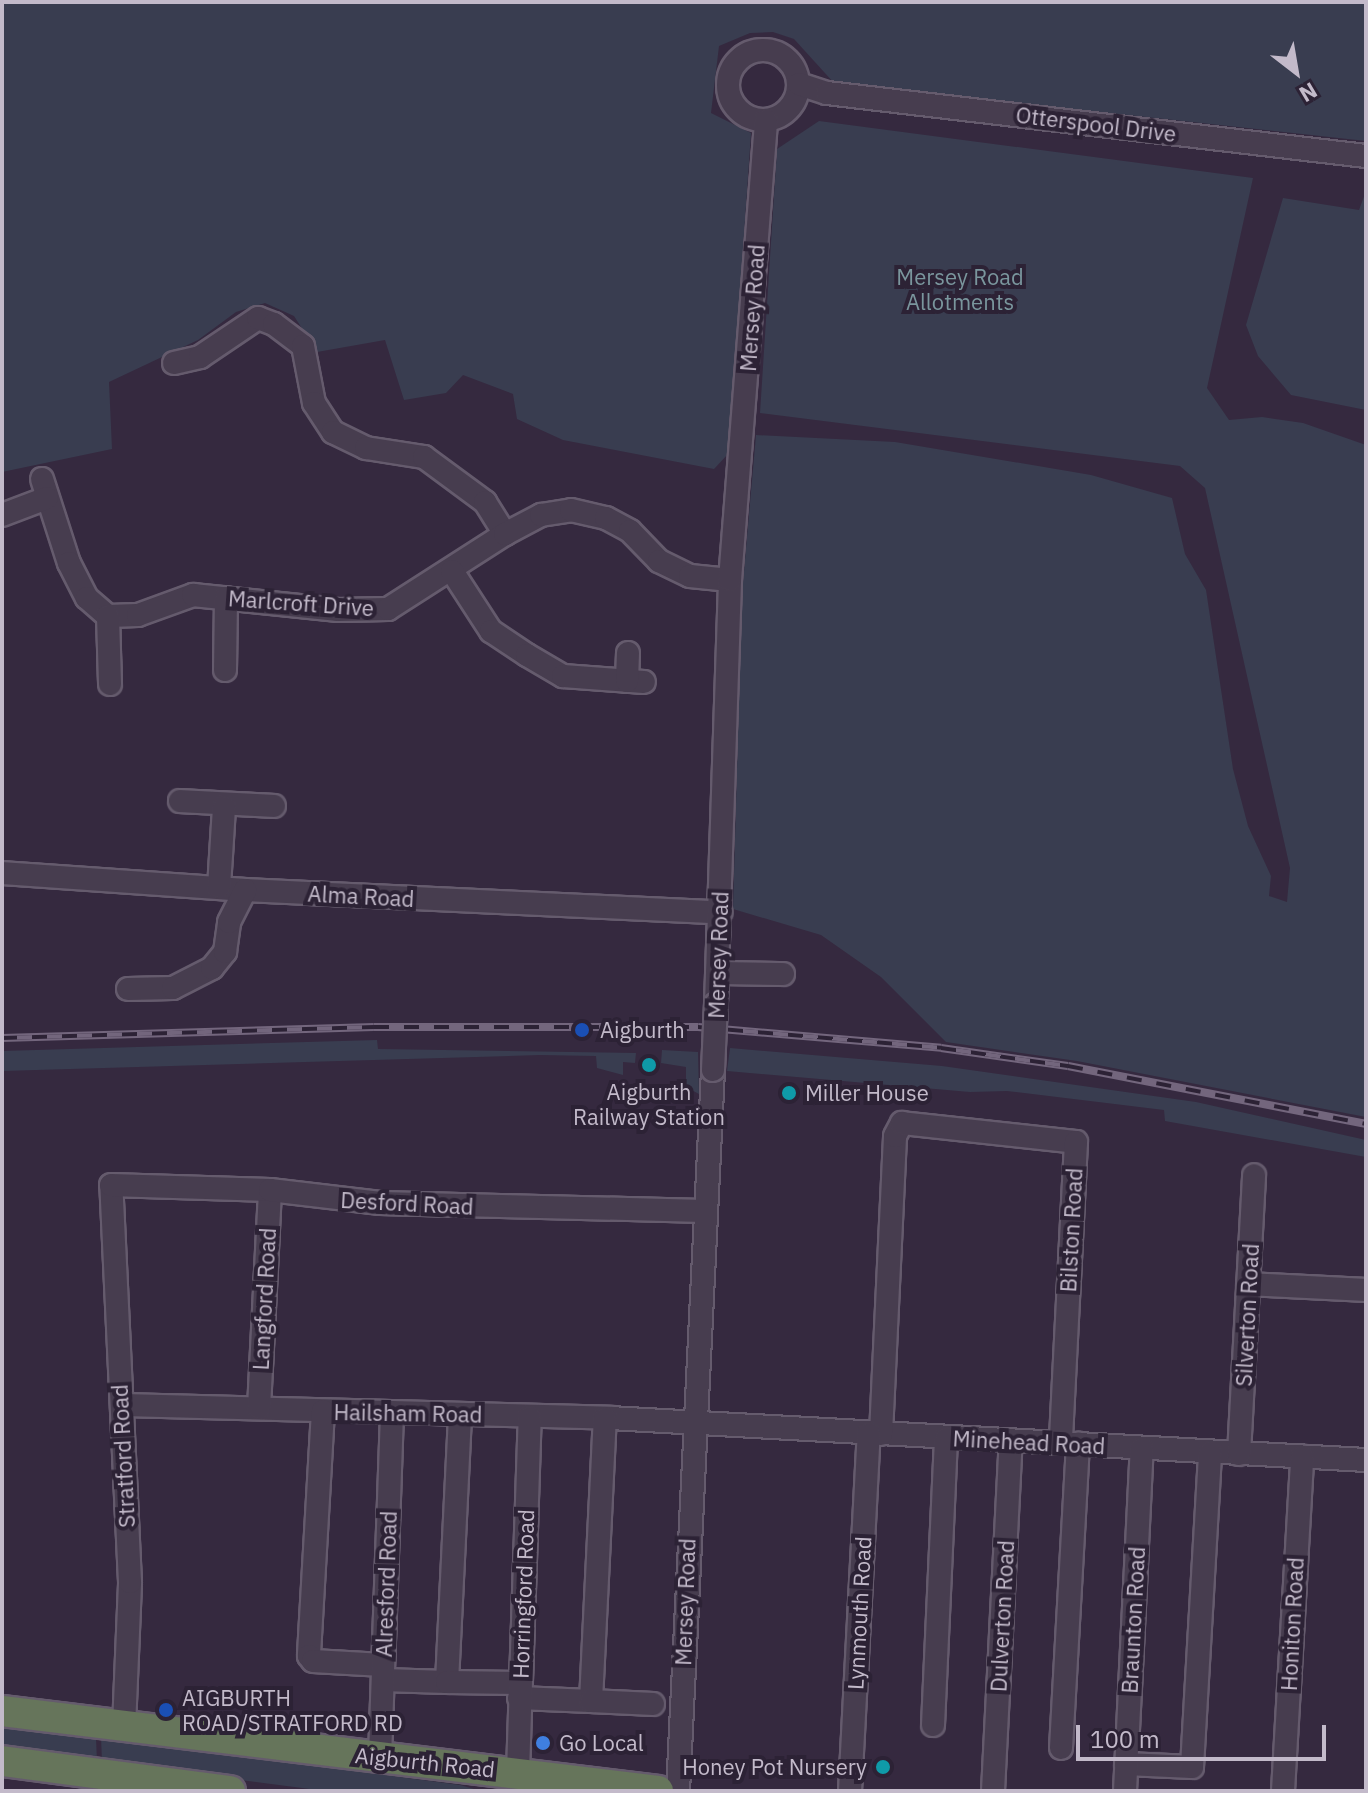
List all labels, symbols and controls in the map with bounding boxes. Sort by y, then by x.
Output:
north arrow [1256,32,1336,112]
text: N [1294,76,1323,110]
street label: Otterspool Drive [1014,101,1178,147]
street label: Mersey Road [734,244,770,372]
park label: Mersey Road Allotments [896,263,1024,314]
street label: Marlcroft Drive [227,585,375,621]
street label: Alma Road [307,880,415,912]
street label: Mersey Road [703,891,733,1019]
place label: Aigburth [600,1017,685,1043]
marker: Aigburth [571,1019,593,1041]
marker: Aigburth Railway Station [640,1056,658,1074]
place label: Aigburth Railway Station [573,1078,725,1130]
place label: Miller House [805,1080,929,1106]
marker: Miller House [780,1084,798,1102]
street label: Bilston Road [1055,1167,1087,1293]
street label: Desford Road [340,1186,474,1220]
street label: Langford Road [247,1227,281,1371]
street label: Silverton Road [1230,1243,1264,1387]
street label: Stratford Road [106,1384,140,1528]
street label: Hailsham Road [333,1399,483,1427]
street label: Minehead Road [952,1425,1106,1459]
street label: Horringford Road [507,1509,539,1679]
street label: Alresford Road [370,1510,402,1658]
street label: Lynmouth Road [842,1536,876,1690]
street label: Mersey Road [670,1538,700,1666]
street label: Dulverton Road [985,1539,1019,1693]
street label: Braunton Road [1116,1546,1150,1694]
street label: Honiton Road [1275,1556,1309,1692]
place label: AIGBURTH ROAD/STRATFORD RD [182,1684,403,1736]
marker: AIGBURTH ROAD/STRATFORD RD [157,1701,175,1719]
scale bar [1080,1709,1330,1759]
text: 100 m [1090,1723,1160,1755]
place label: Go Local [559,1730,644,1756]
marker: Go Local [534,1734,552,1752]
street label: Aigburth Road [354,1742,496,1782]
place label: Honey Pot Nursery [682,1754,867,1780]
marker: Honey Pot Nursery [874,1758,892,1776]

